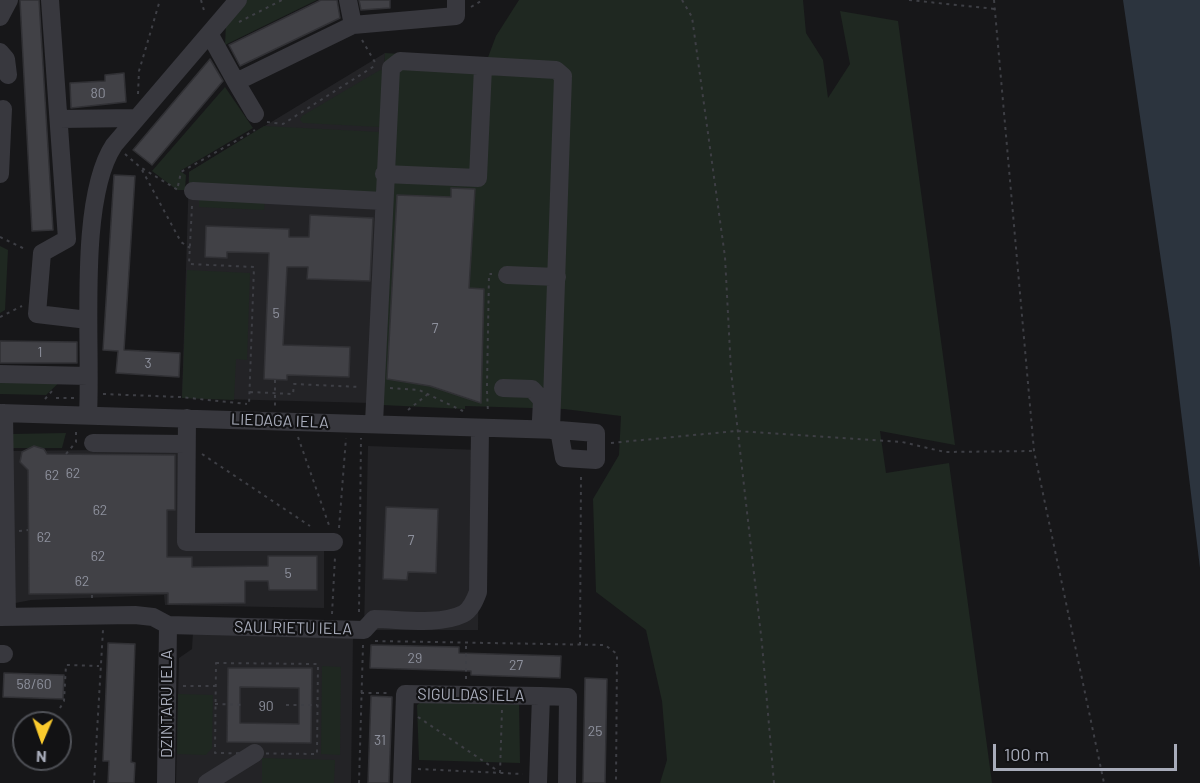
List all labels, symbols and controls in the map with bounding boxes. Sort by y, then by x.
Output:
house number: 80 [90,85,106,101]
house number: 5 [272,305,280,321]
house number: 7 [432,320,438,336]
house number: 1 [38,344,42,360]
house number: 3 [144,355,152,371]
street label: LIEDAGA IELA [231,410,329,432]
house number: 62 [66,465,80,481]
house number: 62 [45,467,59,483]
house number: 62 [93,502,107,518]
house number: 62 [37,529,51,545]
house number: 7 [408,532,414,548]
house number: 62 [91,548,105,564]
house number: 5 [284,565,292,581]
house number: 62 [75,573,89,589]
street label: SAULRIETU IELA [234,617,352,639]
street label: DZINTARU IELA [157,650,177,758]
house number: 29 [408,650,422,666]
house number: 27 [509,657,523,673]
house number: 58/60 [16,676,52,692]
street label: SIGULDAS IELA [417,684,525,706]
house number: 90 [258,698,274,714]
north arrow [12,711,72,771]
house number: 25 [588,723,602,739]
house number: 31 [374,732,386,748]
scale bar [996,732,1180,770]
text: 100 m [1004,743,1049,765]
text: N [36,748,47,767]

